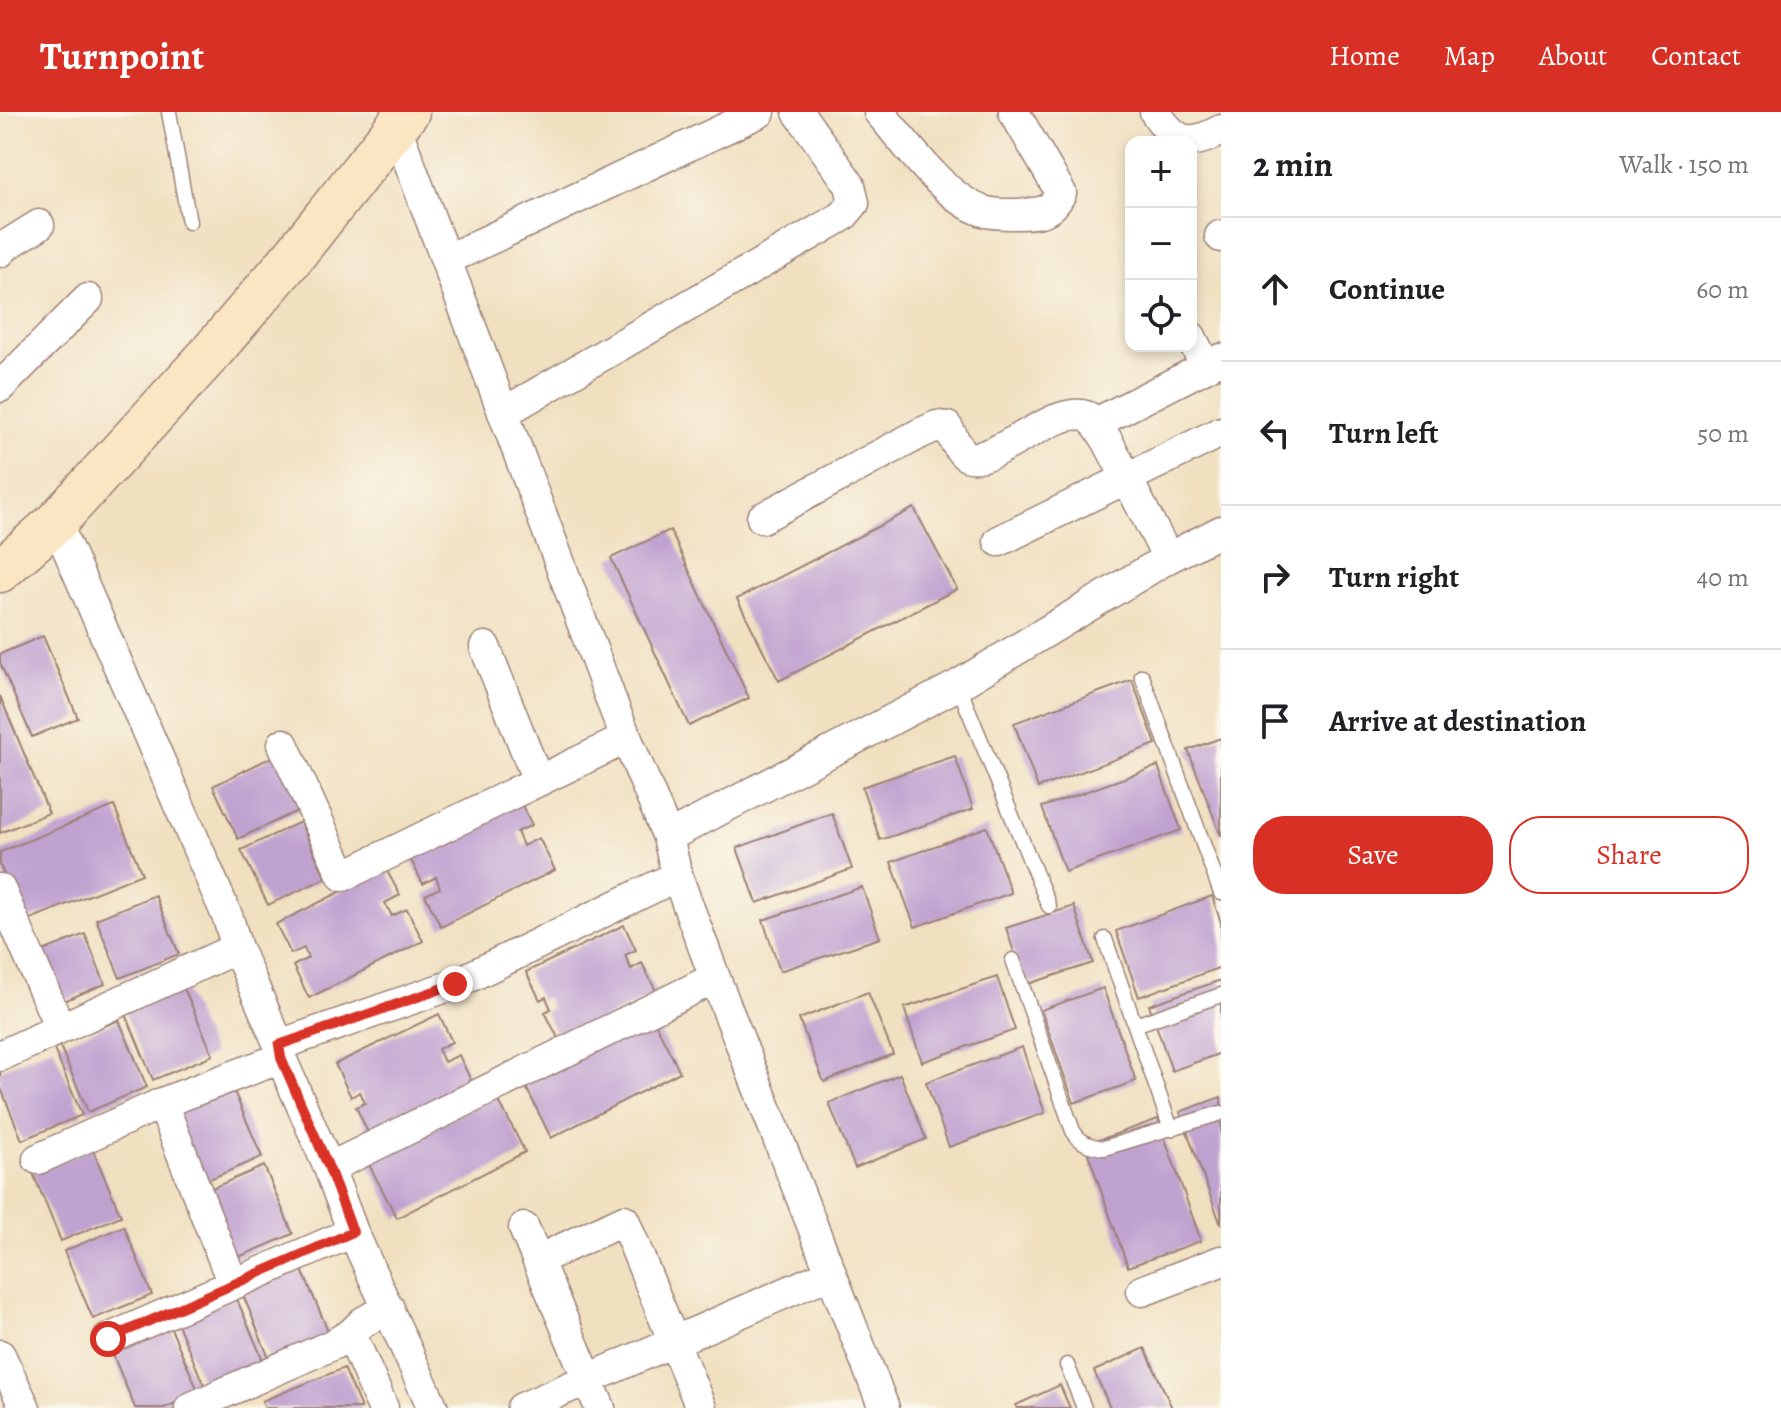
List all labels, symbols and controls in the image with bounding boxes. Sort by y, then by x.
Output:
text: Turnpoint [40,30,204,82]
text: Home [1329,37,1400,75]
text: Map [1444,37,1495,75]
text: About [1539,37,1607,75]
text: Contact [1651,37,1741,75]
map controls [1125,136,1197,352]
button: + [1125,136,1197,208]
text: 2 min [1253,141,1333,188]
text: Walk · 150 m [1619,147,1749,182]
button: − [1125,208,1197,280]
icon: ahead [1253,267,1297,311]
text: Continue [1329,269,1445,309]
text: 60 m [1696,272,1749,307]
button: locate [1125,280,1197,352]
icon: left [1253,411,1297,455]
text: Turn left [1329,413,1438,453]
text: 50 m [1697,416,1749,451]
icon: right [1253,555,1297,599]
text: Turn right [1329,557,1459,597]
text: 40 m [1697,560,1749,595]
icon: arrive [1253,699,1297,743]
text: Arrive at destination [1329,701,1586,741]
button: Save [1253,816,1493,894]
button: Share [1509,816,1749,894]
route end [437,966,473,1002]
route start [90,1321,126,1357]

